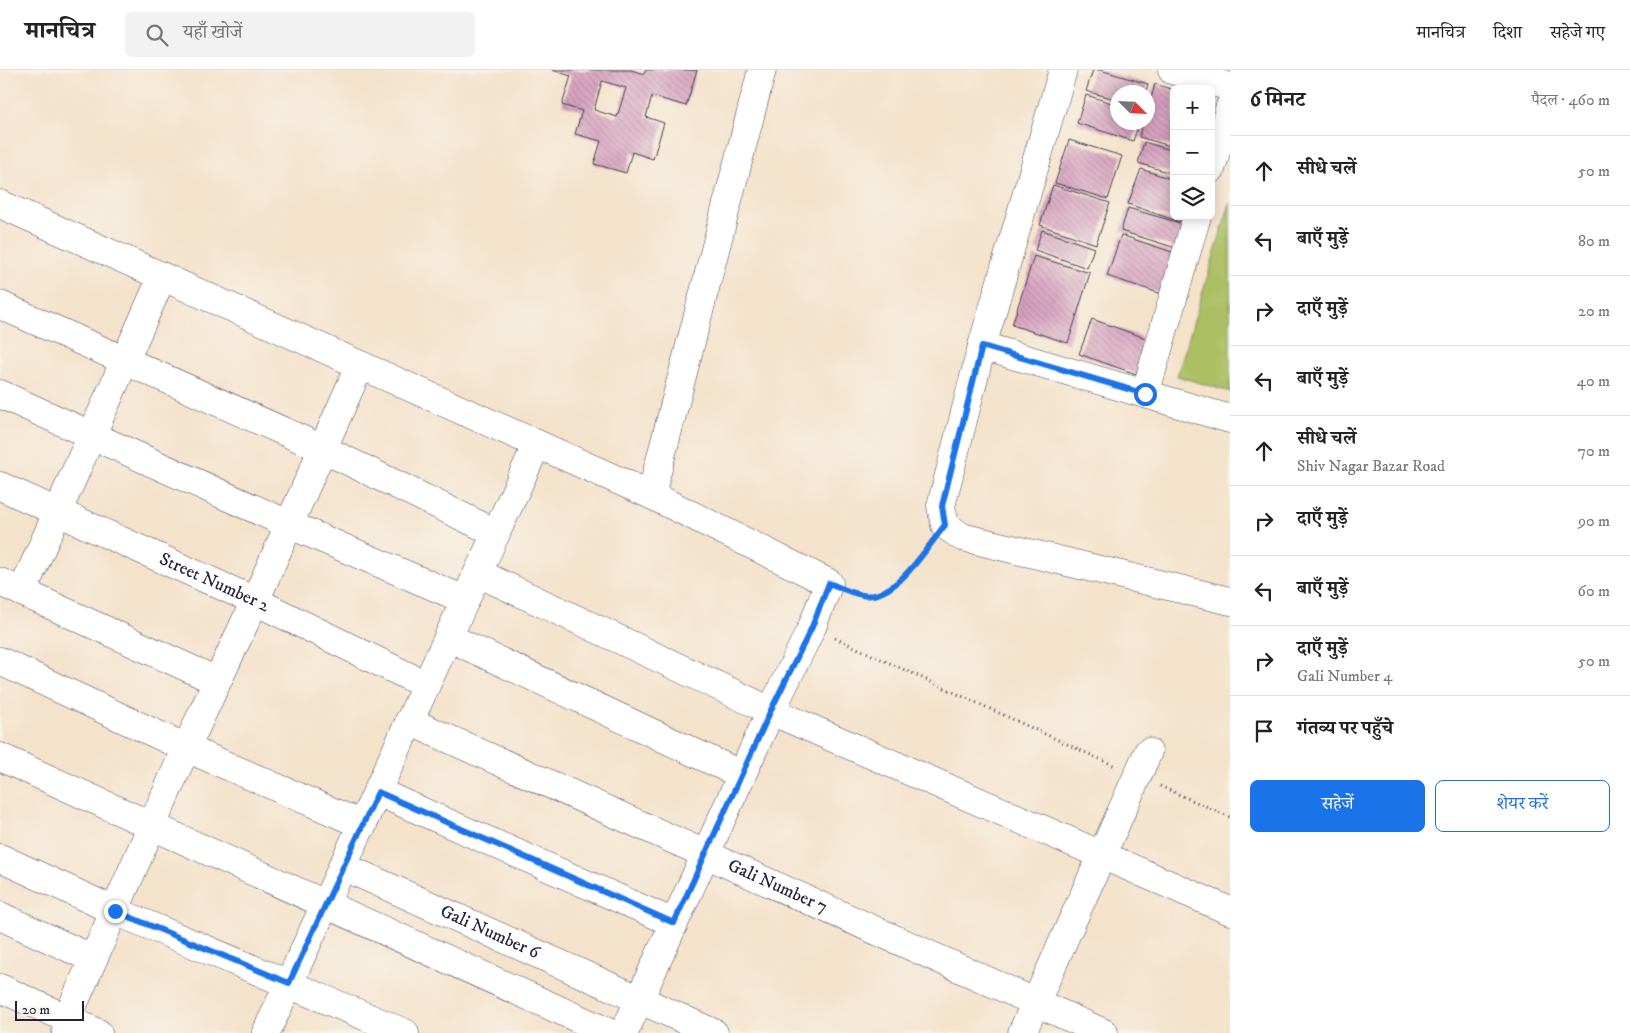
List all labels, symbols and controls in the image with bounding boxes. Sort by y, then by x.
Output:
search box [125,12,475,57]
text: मानचित्र [25,16,95,46]
icon: search [143,21,171,49]
text: यहाँ खोजें [183,21,243,44]
text: मानचित्र [1417,22,1465,44]
text: दिशा [1493,22,1522,44]
text: सहेजे गए [1550,22,1605,44]
north arrow [1110,85,1155,130]
map controls [1170,85,1215,220]
button: + [1170,85,1215,130]
text: 6 मिनट [1250,87,1305,113]
text: पैदल · 460 m [1532,90,1610,110]
button: − [1170,130,1215,175]
icon: ahead [1250,157,1278,185]
text: सीधे चलें [1297,157,1356,180]
text: 50 m [1578,161,1610,181]
button: layers [1170,175,1215,220]
icon: left [1250,227,1278,255]
text: बाएँ मुड़ें [1297,227,1348,250]
text: 80 m [1578,231,1610,251]
icon: right [1250,297,1278,325]
text: दाएँ मुड़ें [1297,297,1348,320]
text: 20 m [1578,301,1610,321]
icon: left [1250,367,1278,395]
text: बाएँ मुड़ें [1297,367,1348,390]
text: 40 m [1577,371,1610,391]
route start [1134,383,1157,406]
text: सीधे चलें [1297,427,1356,450]
icon: ahead [1250,437,1278,465]
text: 70 m [1578,441,1610,461]
text: Shiv Nagar Bazar Road [1297,456,1445,476]
icon: right [1250,507,1278,535]
text: दाएँ मुड़ें [1297,507,1348,530]
text: 90 m [1578,511,1610,531]
street label: Street Number 2 [156,548,273,617]
icon: left [1250,577,1278,605]
text: बाएँ मुड़ें [1297,577,1348,600]
text: 60 m [1578,581,1610,601]
text: दाएँ मुड़ें [1297,637,1348,660]
icon: right [1250,647,1278,675]
text: 50 m [1578,651,1610,671]
text: Gali Number 4 [1297,666,1393,686]
icon: arrive [1250,717,1278,745]
text: गंतव्य पर पहुँचे [1297,717,1393,740]
button: सहेजें [1250,780,1425,832]
button: शेयर करें [1435,780,1610,832]
street label: Gali Number 7 [724,855,831,918]
route end [104,900,127,923]
street label: Gali Number 6 [437,900,543,964]
scale bar [15,998,84,1021]
text: 20 m [22,1001,50,1019]

